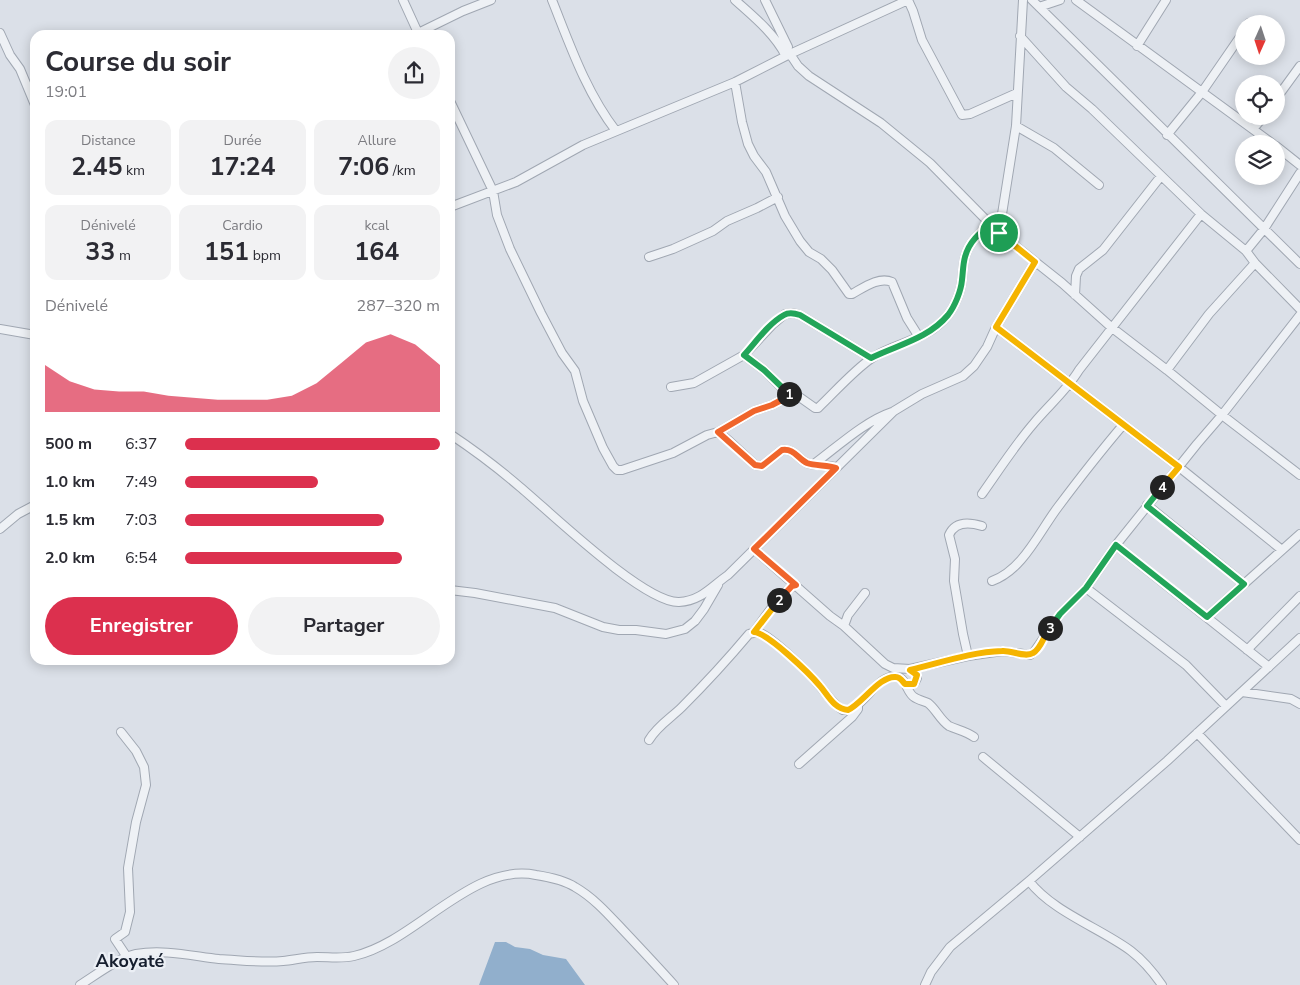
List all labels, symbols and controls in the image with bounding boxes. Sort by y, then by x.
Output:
north arrow [1235,15,1285,65]
map controls [1235,15,1285,185]
text: Course du soir [45,43,231,81]
button: share [388,47,440,99]
button: locate [1235,75,1285,125]
text: 19:01 [45,81,87,103]
text: Distance [81,131,135,150]
text: Durée [223,131,262,150]
text: Allure [357,131,396,150]
button: layers [1235,135,1285,185]
text: 2.45 [71,150,122,184]
text: 17:24 [209,150,276,184]
text: 7:06 [338,150,389,184]
text: km [122,161,145,180]
text: /km [389,161,416,180]
pin [978,212,1020,254]
text: Dénivelé [81,216,136,235]
text: Cardio [222,216,263,235]
text: kcal [364,216,389,235]
icon: arrive [985,219,1013,247]
text: 33 [85,235,115,269]
text: 151 [204,235,249,269]
text: 164 [354,235,399,269]
text: m [115,246,131,265]
text: bpm [249,246,281,265]
text: Dénivelé [45,295,108,317]
text: 287–320 m [357,295,440,317]
pin: 1 [776,382,802,406]
text: 1 [785,385,794,404]
text: 500 m [45,433,92,455]
text: 6:37 [125,433,157,455]
text: 1.0 km [45,471,95,493]
text: 7:49 [125,471,157,493]
pin: 4 [1150,474,1174,500]
text: 4 [1158,478,1167,497]
text: 1.5 km [45,509,95,531]
text: 7:03 [125,509,157,531]
text: 2.0 km [45,547,95,569]
text: 6:54 [125,547,157,569]
pin: 2 [766,588,792,612]
text: 2 [775,591,784,610]
button: Enregistrer [45,597,238,655]
button: Partager [248,597,440,655]
pin: 3 [1038,616,1062,640]
text: 3 [1046,619,1055,638]
district label: Akoyaté [96,949,165,973]

